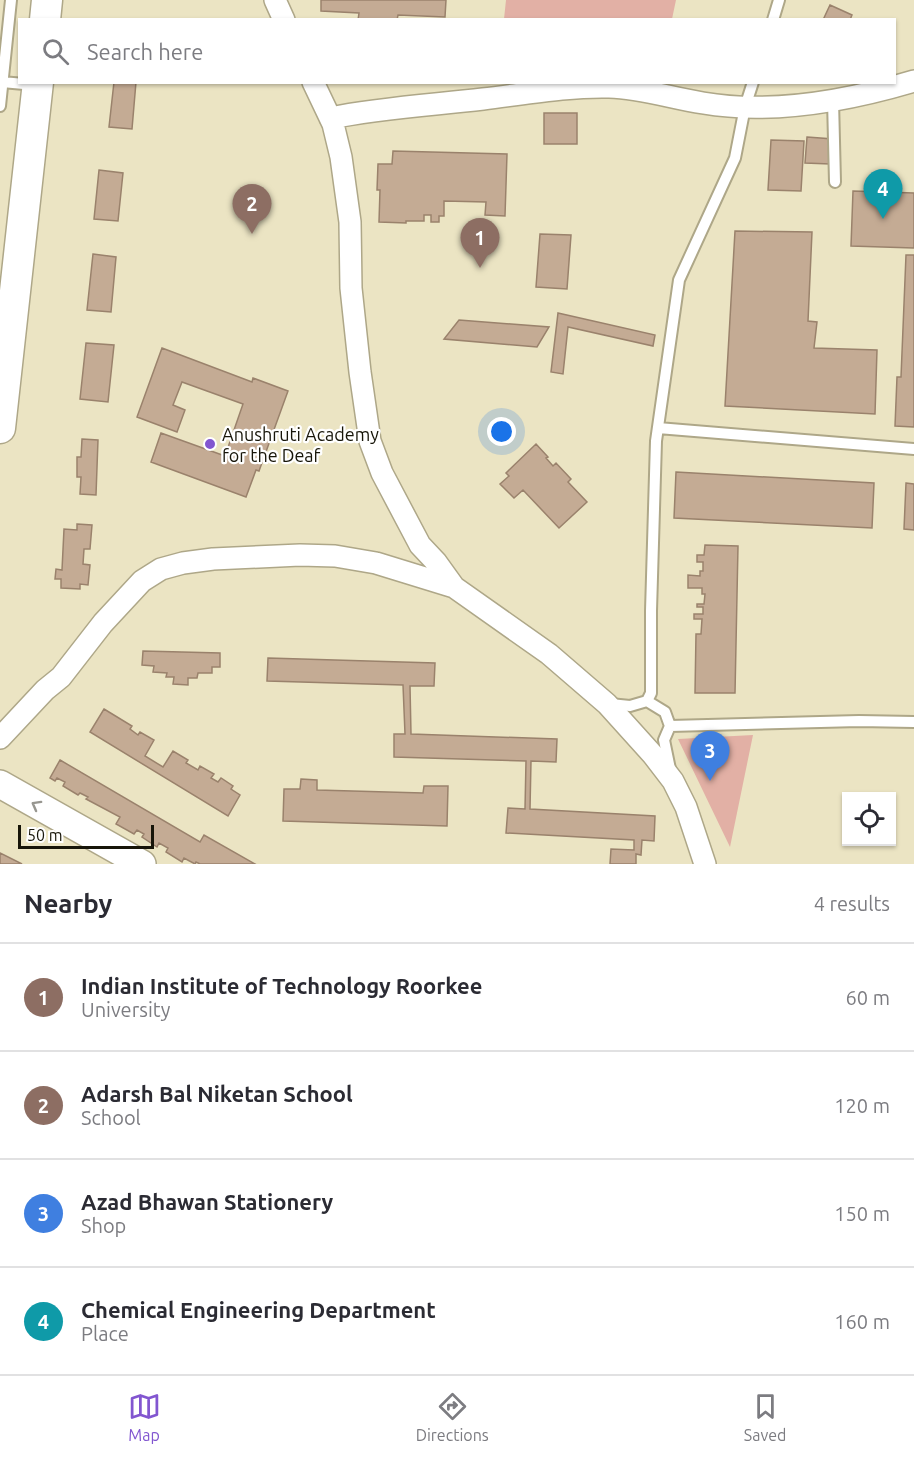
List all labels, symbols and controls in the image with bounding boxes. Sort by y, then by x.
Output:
search box [18,18,896,84]
icon: search [39,35,72,68]
text: Search here [87,39,203,64]
pin: 4 [864,170,902,219]
pin: 2 [232,184,272,234]
pin: 1 [460,218,500,268]
your location [487,417,516,446]
place label: Anushruti Academy for the Deaf [222,424,379,465]
marker: Anushruti Academy for the Deaf [203,437,217,451]
pin: 3 [690,732,730,781]
map controls [842,792,896,846]
button: locate [842,792,896,846]
one-way arrow [32,800,42,812]
scale bar [18,822,154,850]
text: 50 m [27,826,63,844]
text: Nearby [24,889,112,918]
text: 4 results [814,892,890,915]
text: Indian Institute of Technology Roorkee [81,973,482,998]
text: 1 [38,986,49,1009]
text: 60 m [846,986,890,1009]
text: University [81,998,170,1021]
text: Adarsh Bal Niketan School [81,1081,353,1106]
text: 2 [38,1094,49,1117]
text: 120 m [834,1094,890,1117]
text: School [81,1106,141,1129]
text: Azad Bhawan Stationery [81,1189,333,1214]
text: 3 [38,1202,49,1225]
text: 150 m [834,1202,890,1225]
text: Shop [81,1214,126,1237]
text: Chemical Engineering Department [81,1297,436,1322]
text: 4 [38,1310,49,1333]
text: 160 m [834,1310,890,1333]
text: Place [81,1322,129,1345]
tab: Map [128,1390,161,1444]
tab: Directions [416,1390,489,1444]
tab: Saved [744,1390,786,1444]

